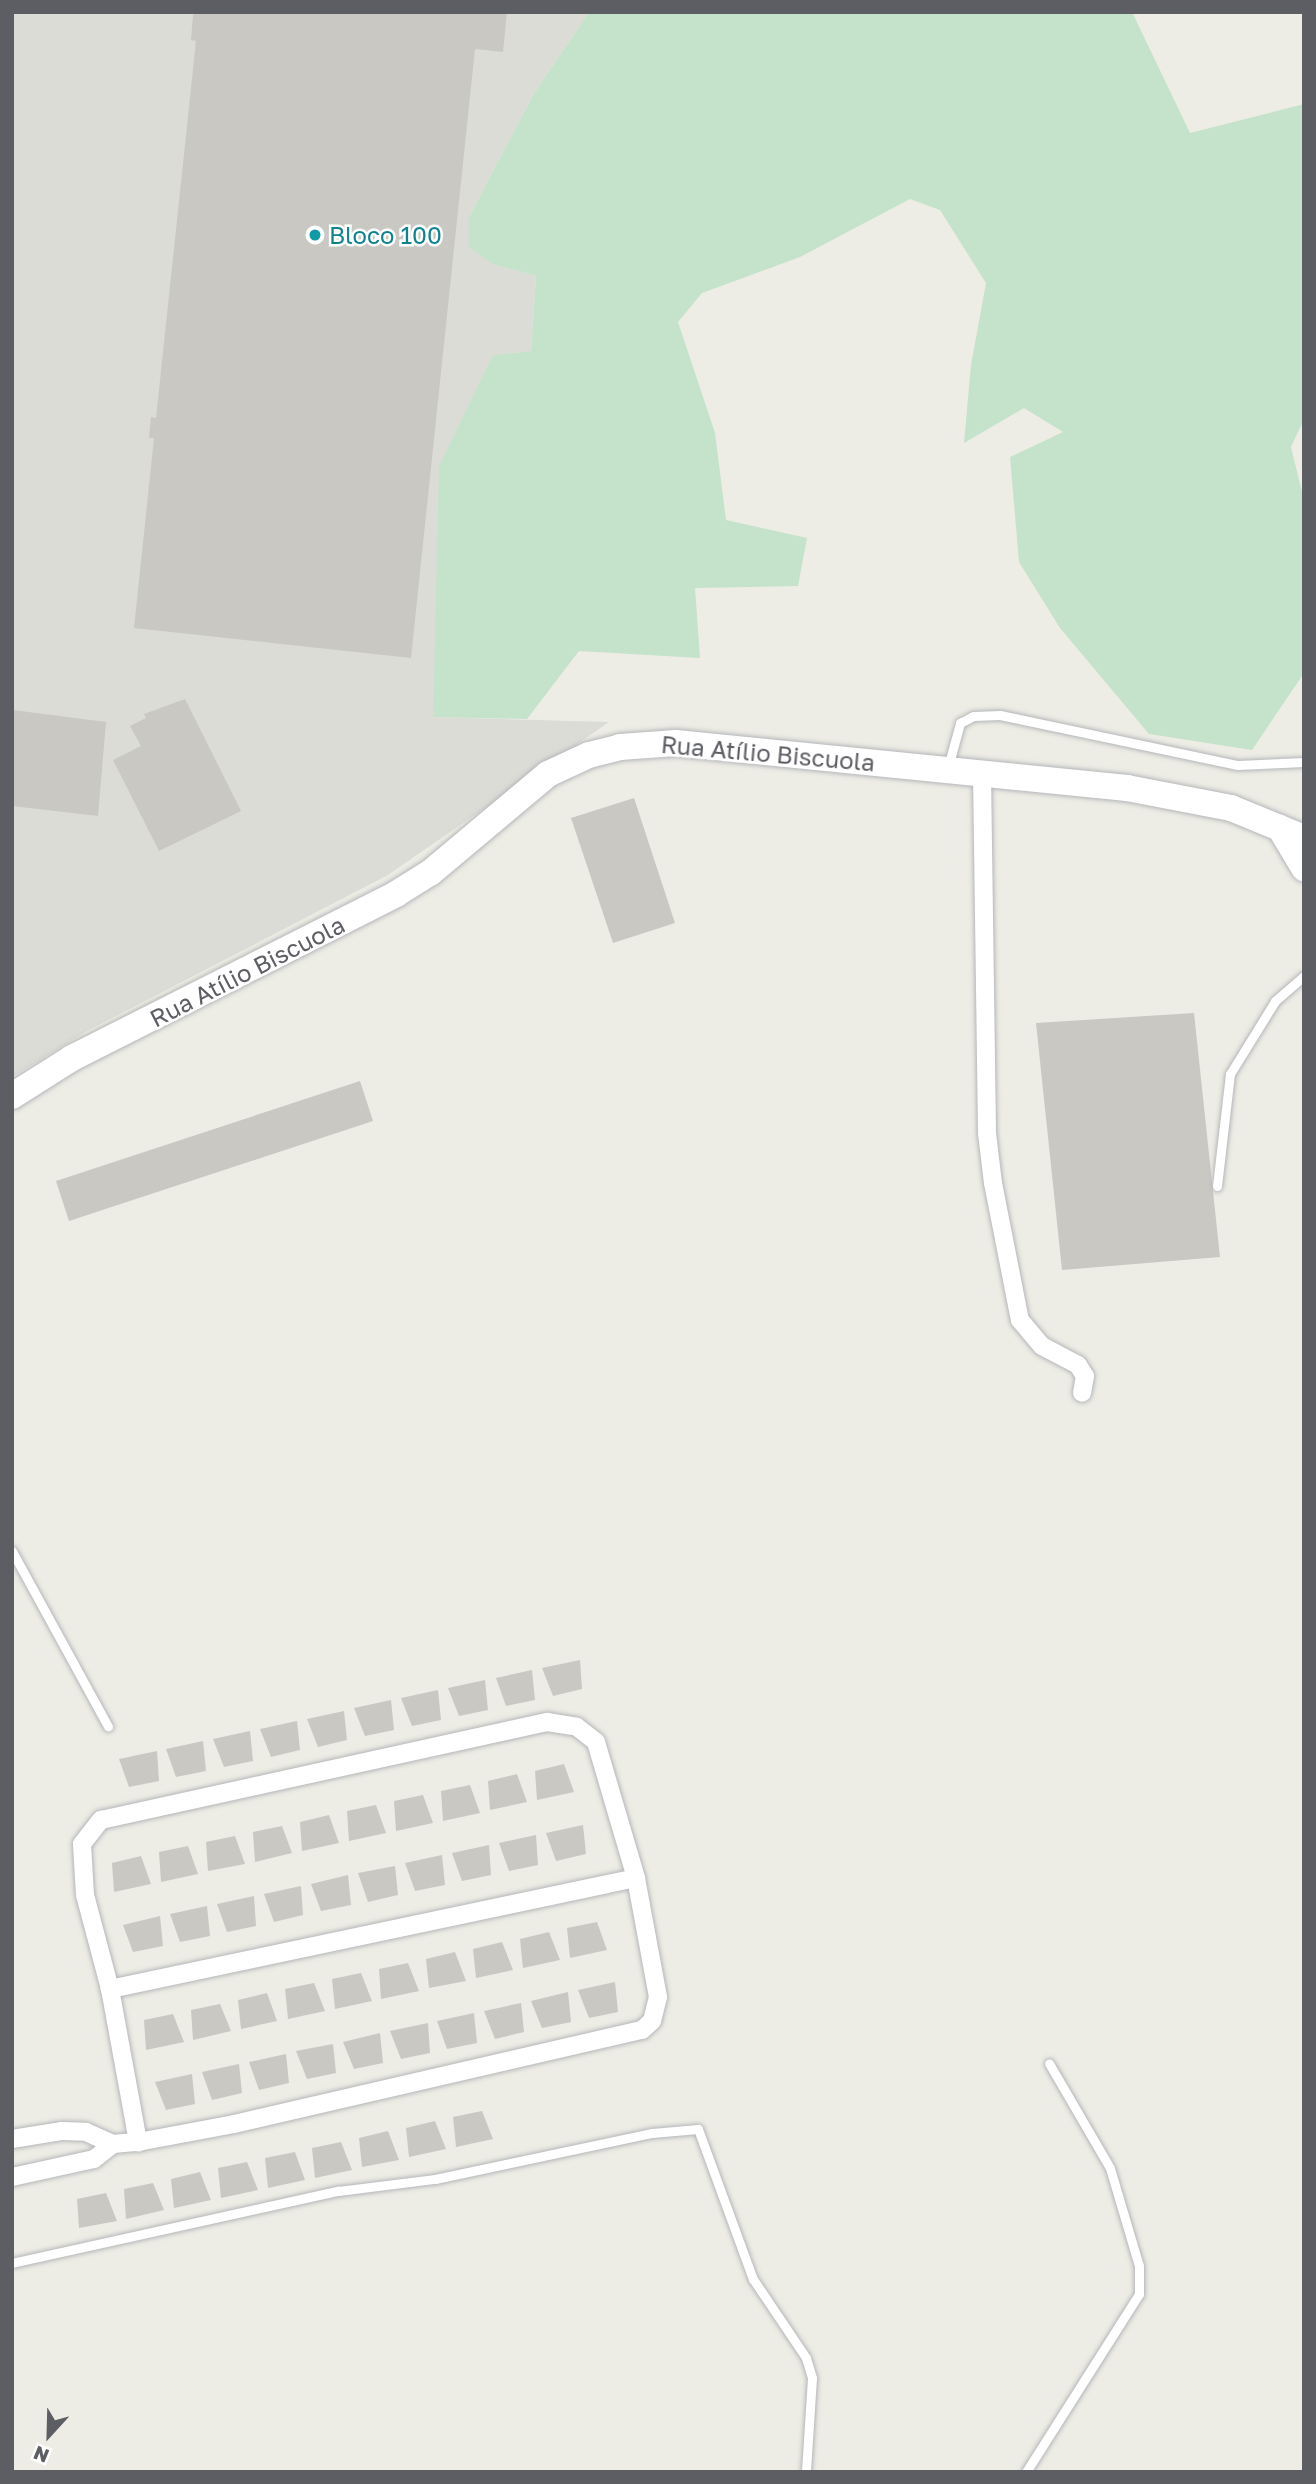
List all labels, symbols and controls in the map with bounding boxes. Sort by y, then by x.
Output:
place label: Bloco 100 [329,221,442,249]
marker: Bloco 100 [307,227,323,243]
street label: Rua Atílio Biscuola [660,729,876,777]
street label: Rua Atílio Biscuola [145,909,349,1033]
north arrow [14,2400,84,2470]
text: N [30,2442,52,2468]

